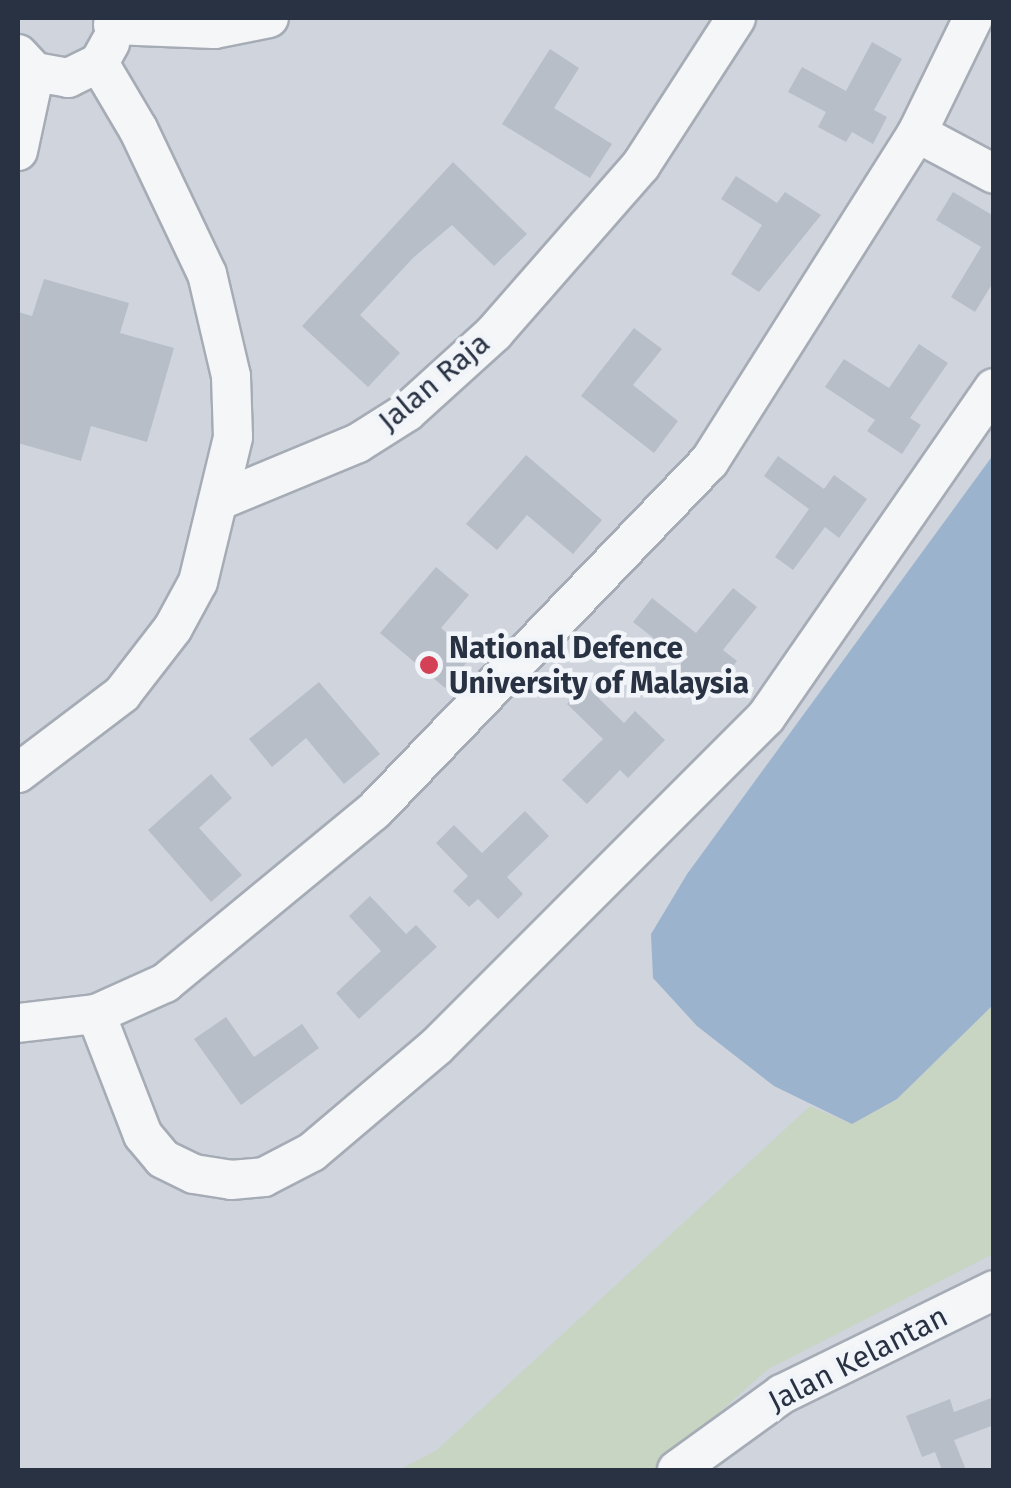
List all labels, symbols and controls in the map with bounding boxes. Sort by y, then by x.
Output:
street label: Jalan Raja [371,325,497,439]
place label: National Defence University of Malaysia [449,630,749,700]
marker: National Defence University of Malaysia [418,654,440,676]
street label: Jalan Kelantan [762,1298,954,1420]

